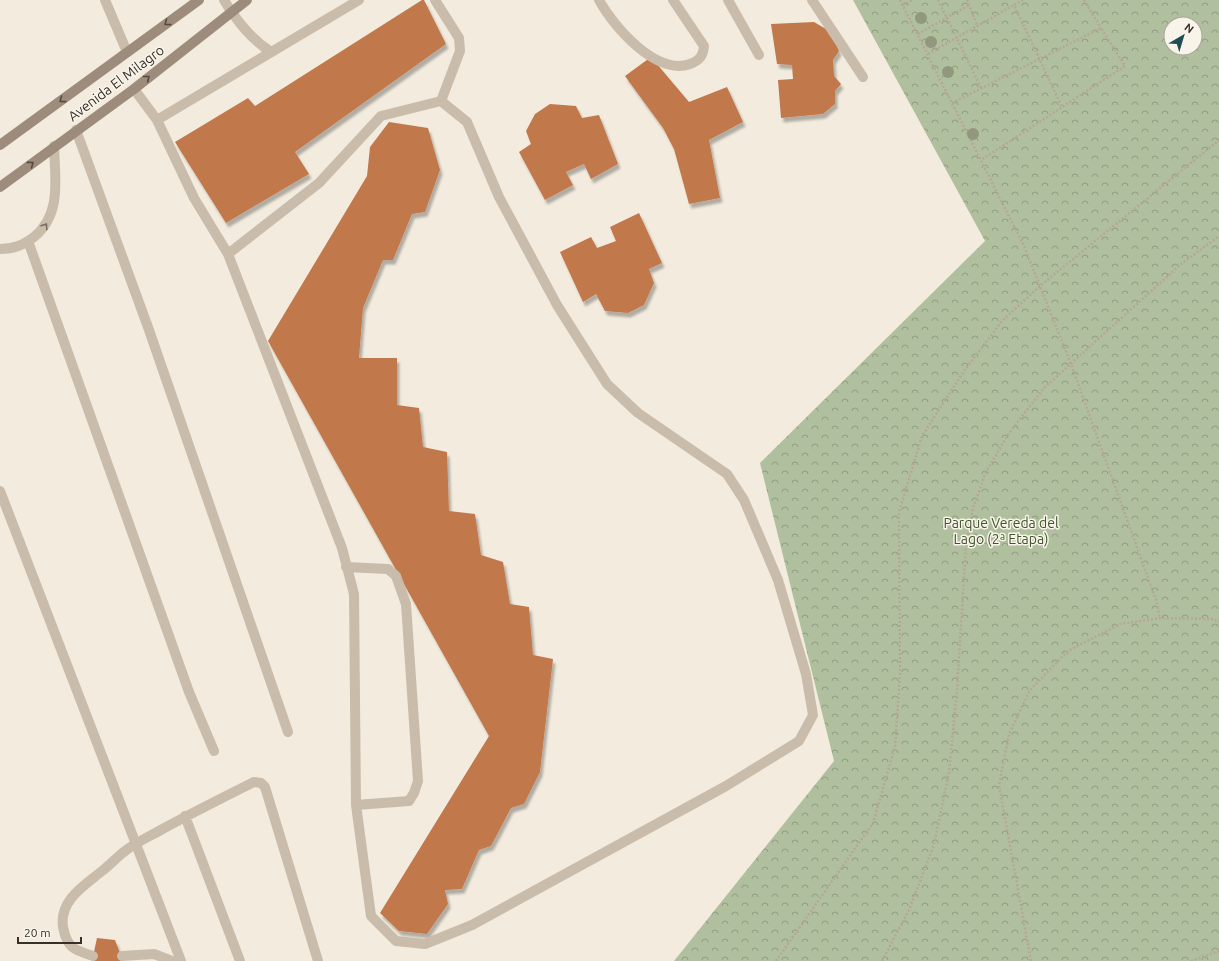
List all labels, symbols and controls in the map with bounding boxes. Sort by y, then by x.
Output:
north arrow [1163,16,1203,56]
one-way arrow [164,18,171,26]
text: N [1182,21,1196,35]
street label: Avenida El Milagro [65,42,167,124]
one-way arrow [143,76,150,83]
one-way arrow [59,95,66,102]
one-way arrow [27,161,34,169]
one-way arrow [40,223,47,230]
park label: Parque Vereda del Lago (2ª Etapa) [943,515,1059,547]
scale bar [18,919,81,945]
text: 20 m [24,926,51,939]

